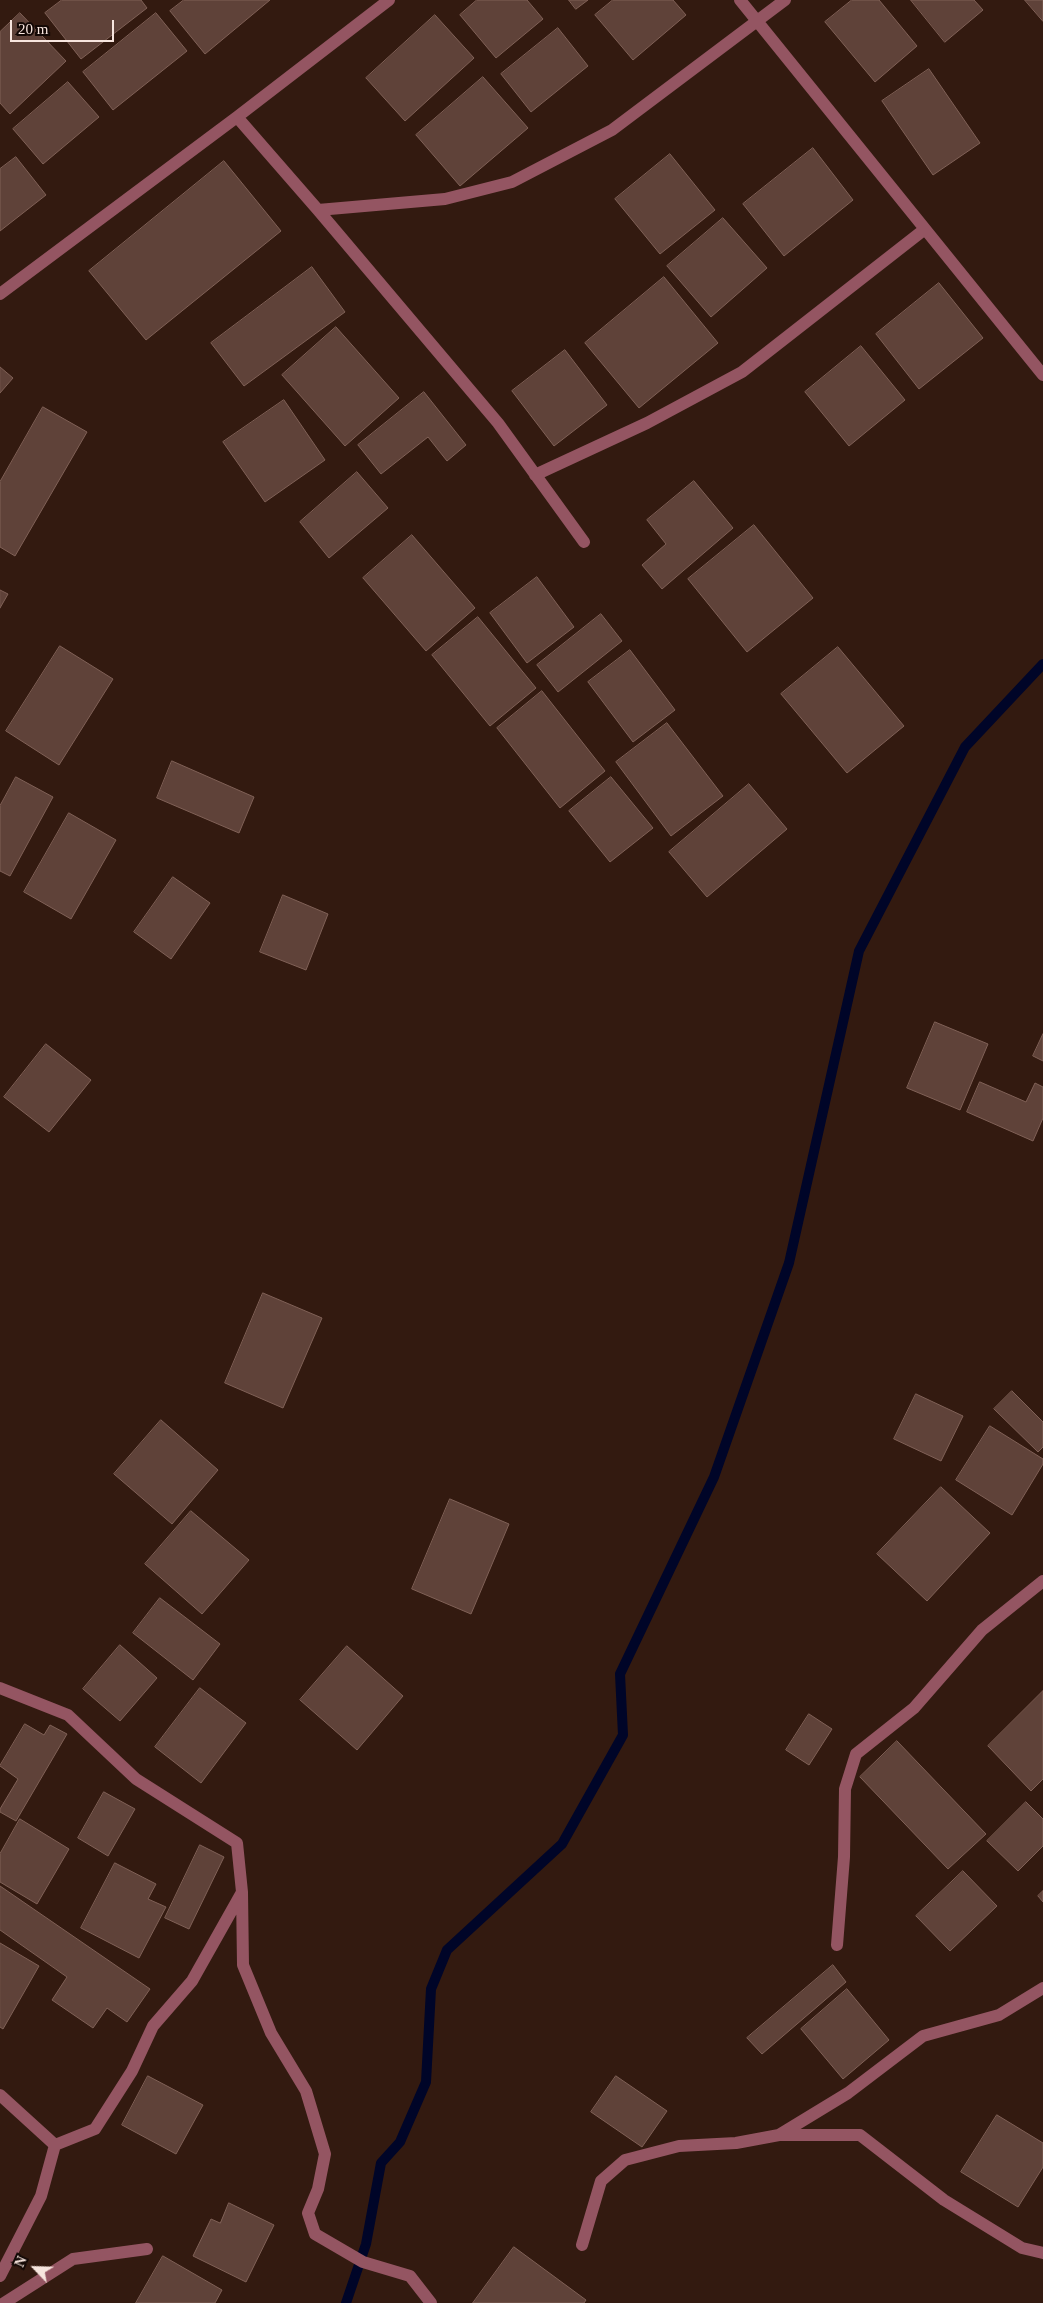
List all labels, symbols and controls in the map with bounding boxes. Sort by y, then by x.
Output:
scale bar [12,10,116,42]
text: 20 m [18,21,48,37]
north arrow [10,2243,60,2293]
text: N [12,2254,30,2269]

